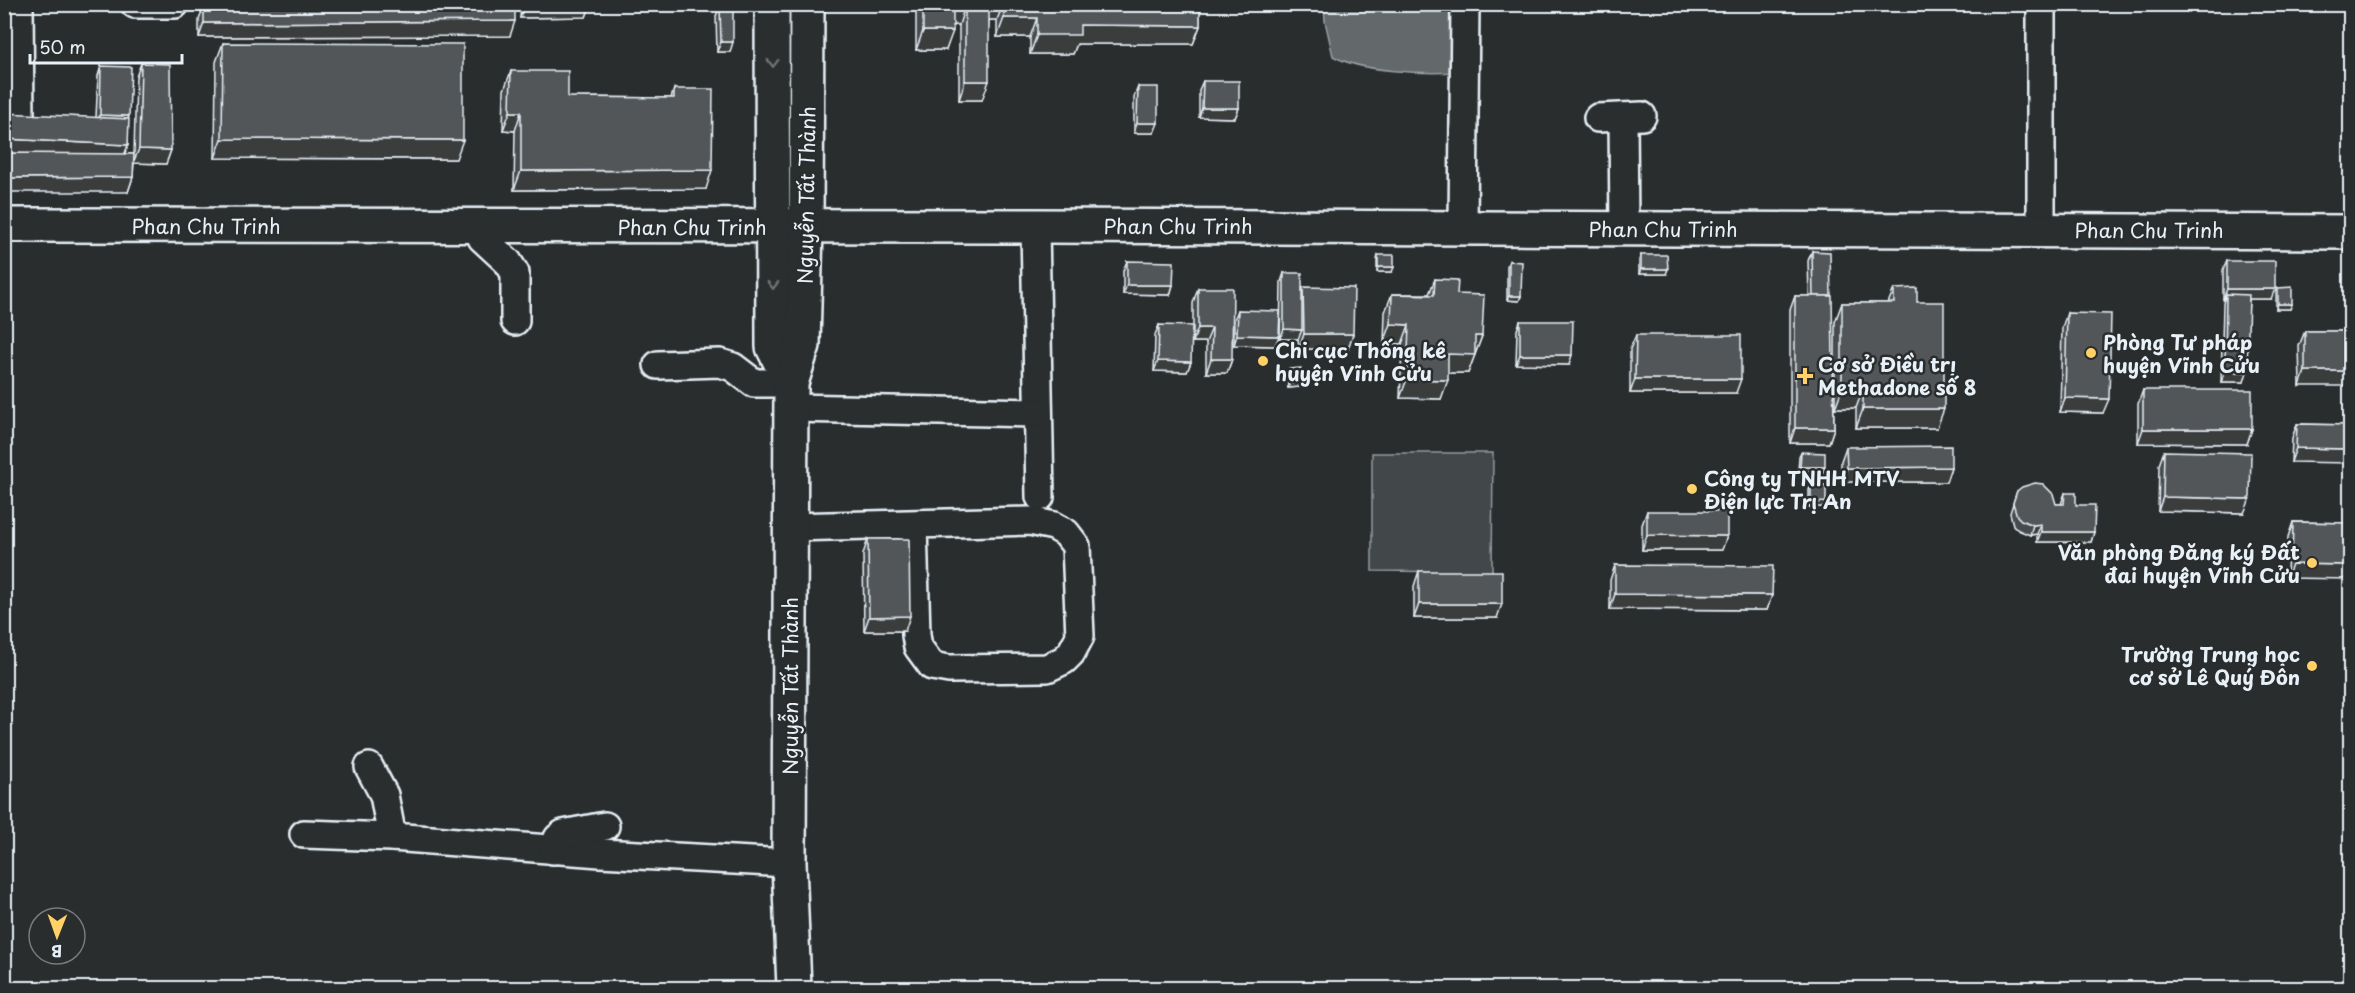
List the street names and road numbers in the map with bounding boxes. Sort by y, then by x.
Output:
street label: Nguyễn Tất Thành [789,106,823,284]
street label: Phan Chu Trinh [131,211,281,241]
street label: Phan Chu Trinh [1103,211,1253,241]
street label: Phan Chu Trinh [617,212,767,242]
street label: Phan Chu Trinh [1588,214,1738,244]
street label: Phan Chu Trinh [2074,215,2224,245]
street label: Nguyễn Tất Thành [775,597,805,775]

